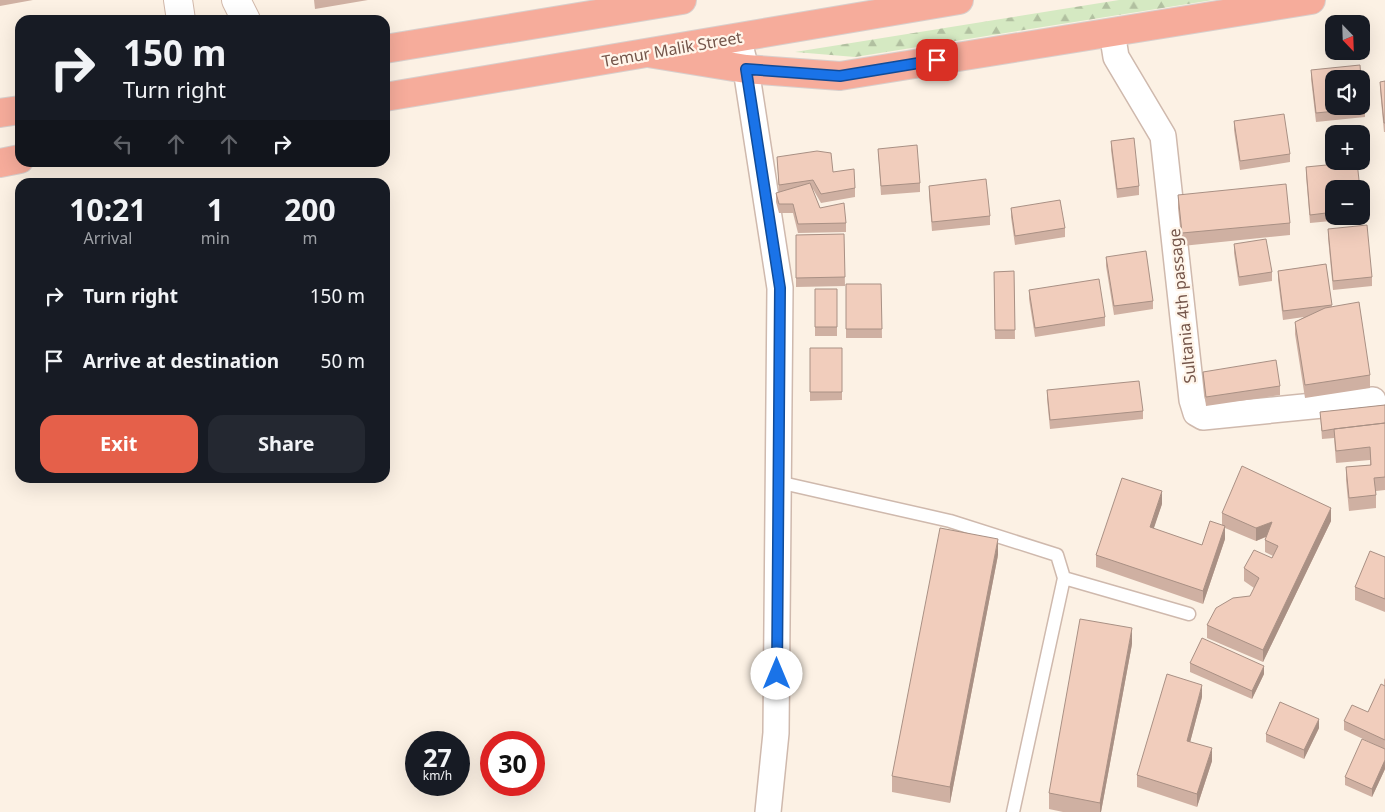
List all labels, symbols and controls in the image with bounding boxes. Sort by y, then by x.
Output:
north arrow [1325,15,1370,60]
map controls [1325,15,1370,225]
street label: Temur Malik Street [600,26,744,72]
text: 150 m [123,29,226,76]
icon: right [40,35,105,100]
pin [916,39,958,81]
icon: arrive [923,46,951,74]
button: sound [1325,70,1370,115]
text: Turn right [123,74,226,104]
button: + [1325,125,1370,170]
icon: left [109,130,137,158]
icon: ahead [162,130,190,158]
icon: ahead [215,130,243,158]
icon: right [268,130,296,158]
button: − [1325,180,1370,225]
text: 10:21 [69,189,146,230]
text: 1 [207,189,224,230]
text: 200 [284,189,336,230]
text: Arrival [83,227,132,249]
text: min [201,227,230,249]
text: m [302,227,317,249]
street label: Sultania 4th passage [1163,227,1201,385]
icon: right [40,282,68,310]
text: Turn right [83,283,178,309]
text: 150 m [310,283,365,309]
icon: arrive [40,347,68,375]
text: Arrive at destination [83,348,279,374]
text: 50 m [321,348,365,374]
button: Exit [40,415,198,473]
button: Share [208,415,365,473]
position arrow [750,647,802,699]
speed limit sign: 30 [480,731,545,796]
text: 27 [423,740,452,774]
text: km/h [423,767,452,784]

